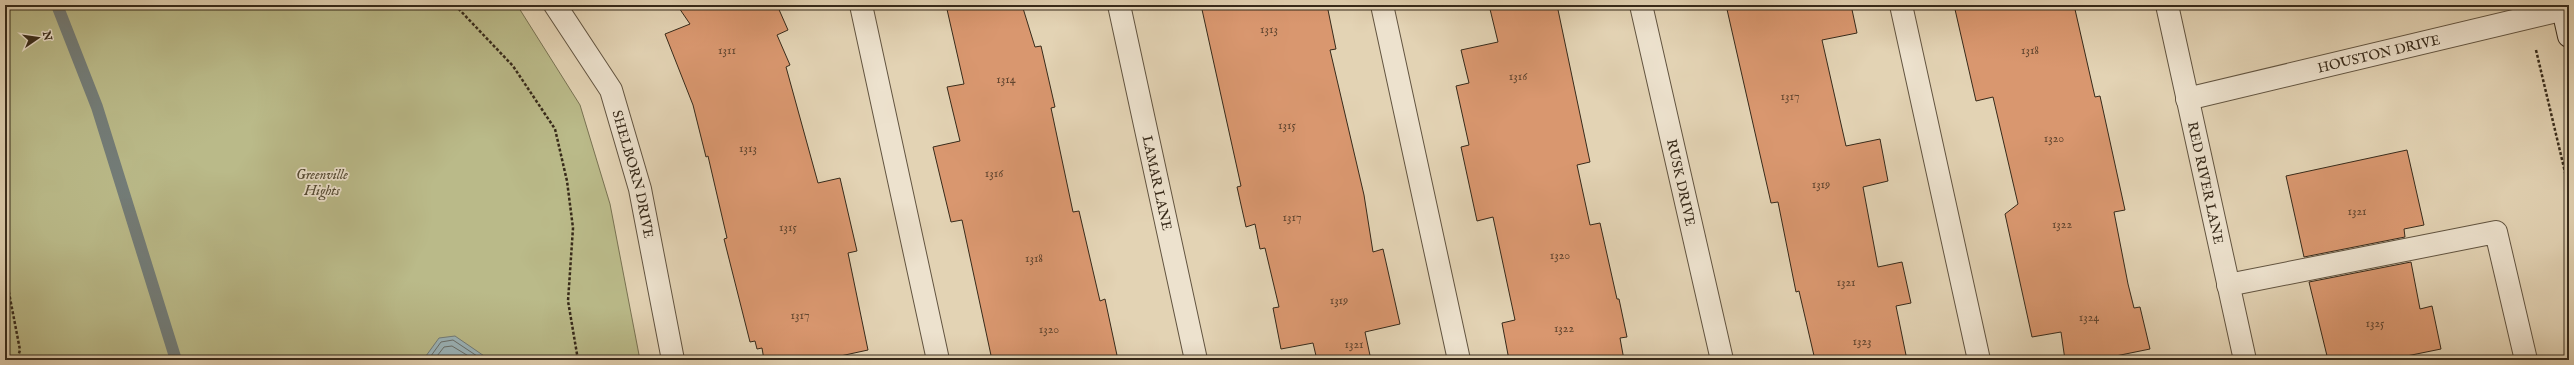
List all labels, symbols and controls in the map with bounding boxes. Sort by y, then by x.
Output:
north arrow [18,18,58,58]
house number: 1313 [1260,22,1278,37]
text: N [39,29,55,43]
street label: HOUSTON DRIVE [2316,31,2442,78]
house number: 1311 [718,43,736,58]
house number: 1318 [2021,43,2039,58]
house number: 1316 [1509,69,1528,84]
house number: 1314 [996,72,1016,87]
house number: 1317 [1780,89,1800,104]
street label: SHELBORN DRIVE [607,108,657,240]
house number: 1315 [1278,118,1297,133]
street label: RED RIVER LANE [2183,120,2227,246]
house number: 1320 [2044,131,2064,146]
street label: LAMAR LANE [1138,134,1176,233]
street label: RUSK DRIVE [1662,137,1699,228]
house number: 1313 [739,141,757,156]
park label: Greenville Hights [296,166,348,201]
house number: 1316 [985,166,1004,181]
house number: 1319 [1812,177,1830,192]
house number: 1321 [2347,204,2367,219]
house number: 1317 [1282,210,1302,225]
house number: 1322 [2052,217,2072,232]
house number: 1315 [779,220,798,235]
house number: 1320 [1550,248,1570,263]
house number: 1318 [1025,251,1043,266]
house number: 1321 [1836,275,1856,290]
house number: 1319 [1330,293,1348,308]
house number: 1317 [790,308,810,323]
house number: 1324 [2079,310,2099,325]
house number: 1325 [2366,316,2385,331]
house number: 1322 [1554,321,1574,336]
house number: 1320 [1039,322,1059,337]
house number: 1323 [1852,334,1872,349]
house number: 1321 [1344,337,1364,352]

